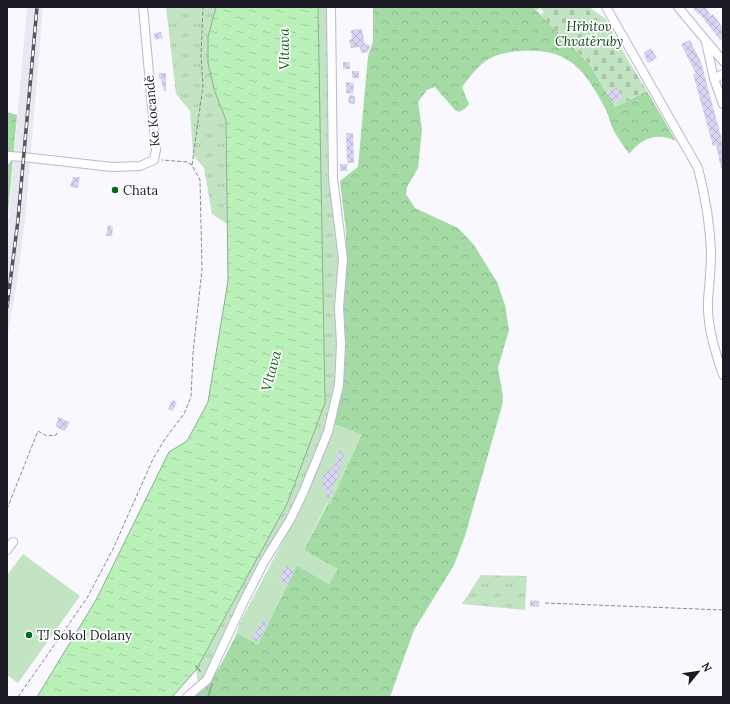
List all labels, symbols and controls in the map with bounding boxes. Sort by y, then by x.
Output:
park label: Hřbitov Chvatěruby [555,18,623,50]
water label: Vltava [275,28,293,70]
street label: Ke Kocandě [140,75,164,147]
place label: Chata [123,182,159,199]
marker: Chata [110,185,120,195]
water label: Vltava [257,348,285,393]
place label: TJ Sokol Dolany [37,627,132,644]
marker: TJ Sokol Dolany [24,630,34,640]
north arrow [678,652,718,692]
text: N [699,660,715,675]

